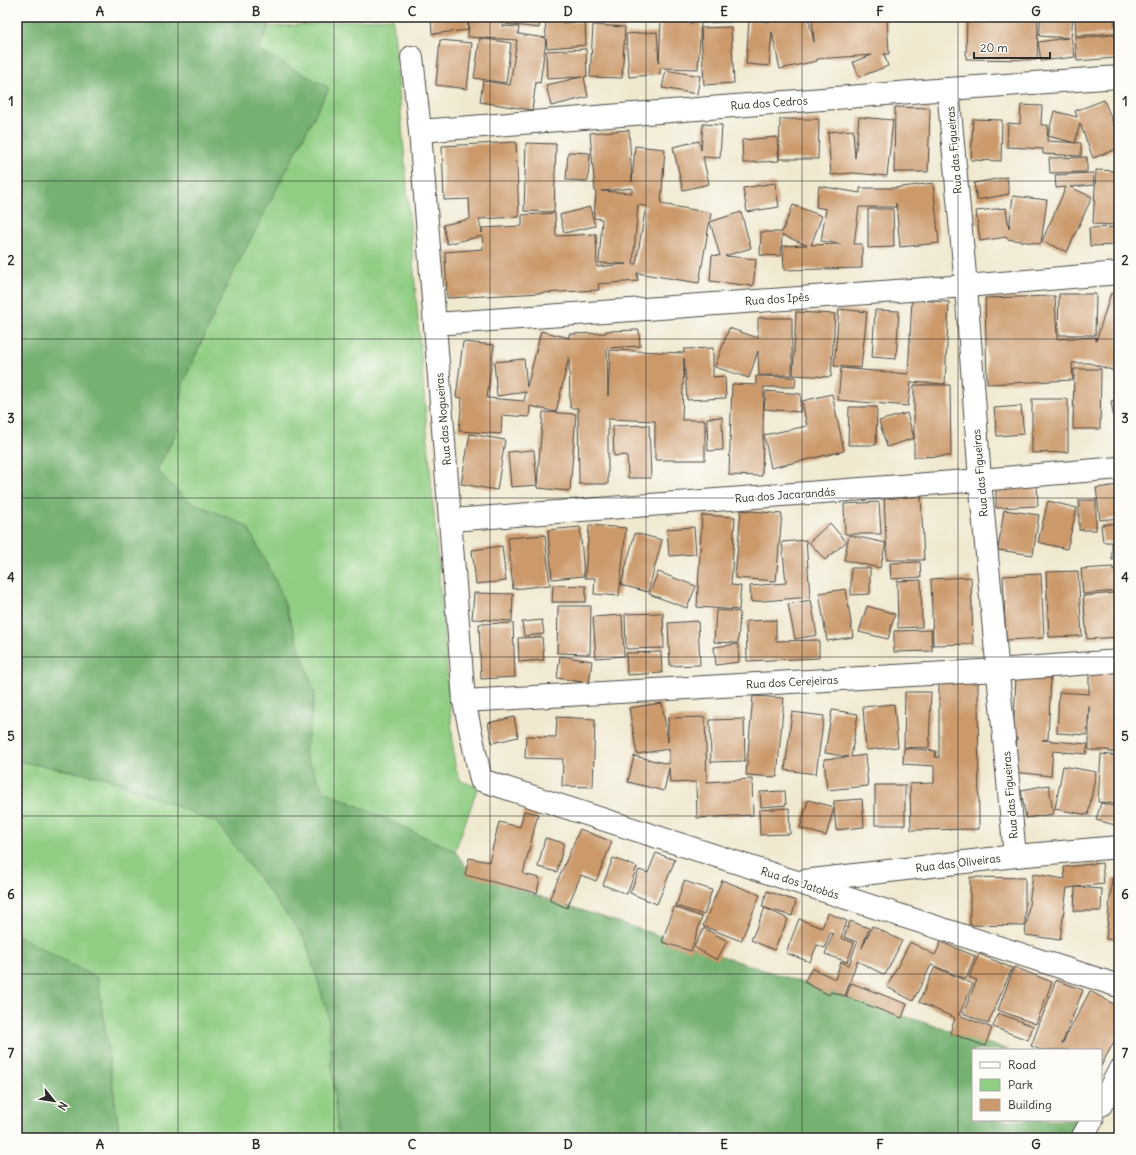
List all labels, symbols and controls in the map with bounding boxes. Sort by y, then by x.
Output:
text: A [96,3,105,20]
text: B [252,3,261,20]
text: C [408,3,417,20]
text: D [563,3,573,20]
text: E [720,3,728,20]
text: F [876,3,884,20]
text: G [1031,3,1041,20]
scale bar [974,34,1050,60]
text: 20 m [980,40,1008,55]
text: 1 [8,93,14,110]
street label: Rua dos Cedros [730,93,808,113]
text: 1 [1122,93,1128,110]
street label: Rua das Figueiras [943,106,965,194]
text: 2 [7,252,15,269]
text: 2 [1121,252,1129,269]
street label: Rua dos Ipês [744,290,810,308]
street label: Rua das Nogueiras [432,372,454,466]
text: 3 [7,410,15,427]
text: 3 [1121,410,1129,427]
street label: Rua das Figueiras [969,429,991,517]
street label: Rua dos Jacarandás [734,484,836,506]
text: 4 [7,569,15,586]
text: 4 [1121,569,1129,586]
street label: Rua dos Cerejeiras [746,673,838,691]
text: 5 [7,728,15,745]
text: 5 [1121,728,1129,745]
street label: Rua das Figueiras [999,751,1021,839]
street label: Rua das Oliveiras [915,851,1001,875]
street label: Rua dos Jatobás [759,864,841,902]
text: 6 [7,886,15,903]
text: 6 [1121,886,1129,903]
text: 7 [8,1045,15,1062]
text: 7 [1122,1045,1129,1062]
legend [972,1049,1102,1121]
text: Road [1008,1057,1036,1072]
text: Park [1008,1077,1033,1092]
north arrow [34,1081,74,1121]
text: Building [1008,1097,1052,1112]
text: N [55,1099,71,1113]
text: A [96,1136,105,1153]
text: B [252,1136,261,1153]
text: C [408,1136,417,1153]
text: D [563,1136,573,1153]
text: E [720,1136,728,1153]
text: F [876,1136,884,1153]
text: G [1031,1136,1041,1153]

